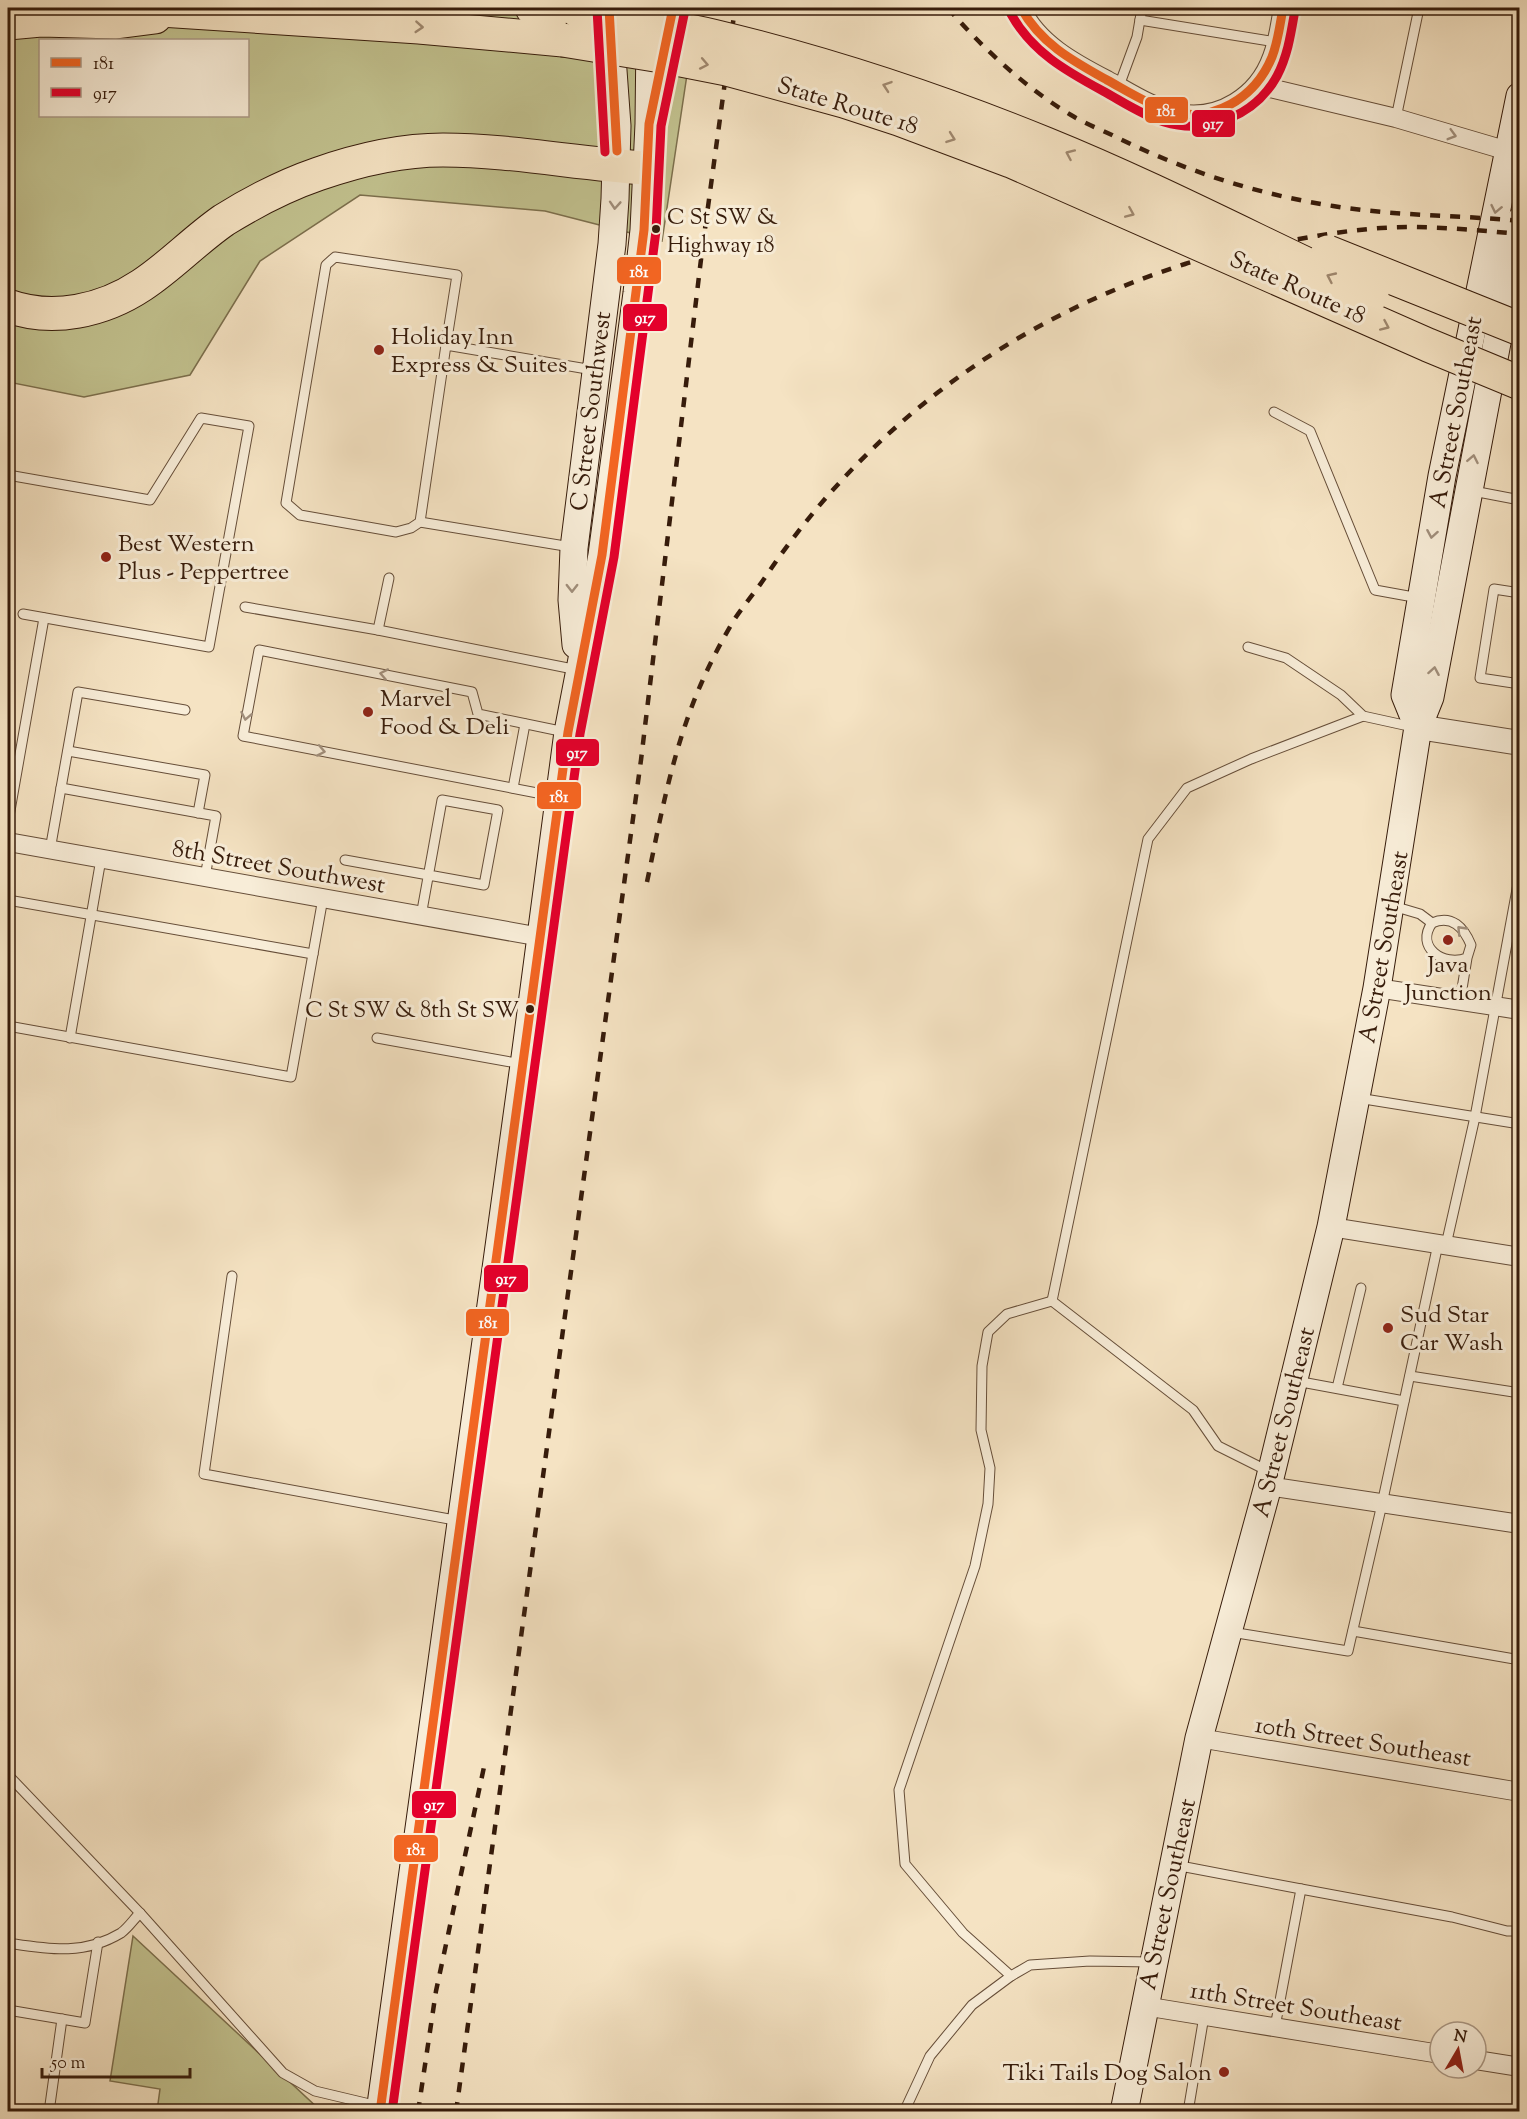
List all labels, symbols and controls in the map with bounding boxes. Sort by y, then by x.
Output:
one-way arrow [414,20,423,33]
legend [39,39,249,117]
text: 181 [93,52,114,78]
one-way arrow [698,57,708,70]
street label: State Route 18 [773,69,922,145]
one-way arrow [882,81,893,94]
text: 917 [93,82,117,108]
line badge: 181 [1144,96,1189,124]
text: 181 [1157,101,1176,124]
line badge: 917 [1191,109,1236,138]
text: 917 [1202,114,1225,137]
one-way arrow [1446,128,1457,140]
one-way arrow [945,130,955,143]
one-way arrow [1065,150,1076,162]
one-way arrow [609,201,622,210]
place label: C St SW & Highway 18 [667,203,778,263]
one-way arrow [1490,203,1503,213]
one-way arrow [1124,206,1135,218]
marker: C St SW & Highway 18 [650,223,662,235]
street label: State Route 18 [1224,244,1371,334]
line badge: 181 [616,256,662,285]
text: 181 [630,262,649,285]
one-way arrow [1327,272,1338,284]
line badge: 917 [622,303,668,332]
text: 917 [634,308,657,331]
street label: C Street Southwest [563,309,621,513]
street label: A Street Southeast [1422,313,1492,511]
one-way arrow [1379,319,1390,331]
place label: Holiday Inn Express & Suites [391,321,567,383]
marker: Holiday Inn Express & Suites [372,343,386,357]
one-way arrow [1466,454,1479,464]
place label: Best Western Plus - Peppertree [118,528,289,590]
one-way arrow [1426,528,1439,538]
marker: Best Western Plus - Peppertree [99,550,113,564]
one-way arrow [566,583,578,592]
one-way arrow [1427,667,1440,677]
one-way arrow [379,668,389,681]
place label: Marvel Food & Deli [380,683,509,745]
marker: Marvel Food & Deli [361,705,375,719]
one-way arrow [240,711,253,721]
line badge: 917 [555,738,600,767]
text: 917 [566,743,589,766]
one-way arrow [316,744,326,757]
line badge: 181 [536,781,582,810]
text: 181 [550,787,569,810]
street label: 8th Street Southwest [169,832,388,903]
street label: A Street Southeast [1351,848,1419,1046]
one-way arrow [1457,926,1468,936]
marker: Java Junction [1441,933,1455,947]
place label: Java Junction [1402,949,1492,1011]
place label: C St SW & 8th St SW [305,996,519,1028]
marker: C St SW & 8th St SW [524,1003,536,1015]
line badge: 917 [483,1264,529,1293]
text: 917 [495,1269,518,1292]
place label: Sud Star Car Wash [1400,1299,1504,1361]
line badge: 181 [465,1308,510,1337]
text: 181 [479,1313,498,1336]
marker: Sud Star Car Wash [1381,1321,1395,1335]
street label: A Street Southeast [1245,1324,1325,1521]
street label: 10th Street Southeast [1252,1709,1473,1777]
line badge: 917 [411,1790,457,1819]
text: 917 [423,1795,446,1818]
street label: A Street Southeast [1132,1796,1206,1993]
line badge: 181 [393,1834,439,1863]
text: 181 [407,1840,426,1863]
street label: 11th Street Southeast [1187,1974,1404,2042]
north arrow [1428,2020,1488,2080]
text: N [1452,2025,1469,2050]
scale bar [42,2041,190,2079]
text: 50 m [50,2051,86,2077]
place label: Tiki Tails Dog Salon [1003,2057,1212,2091]
marker: Tiki Tails Dog Salon [1217,2065,1231,2079]

